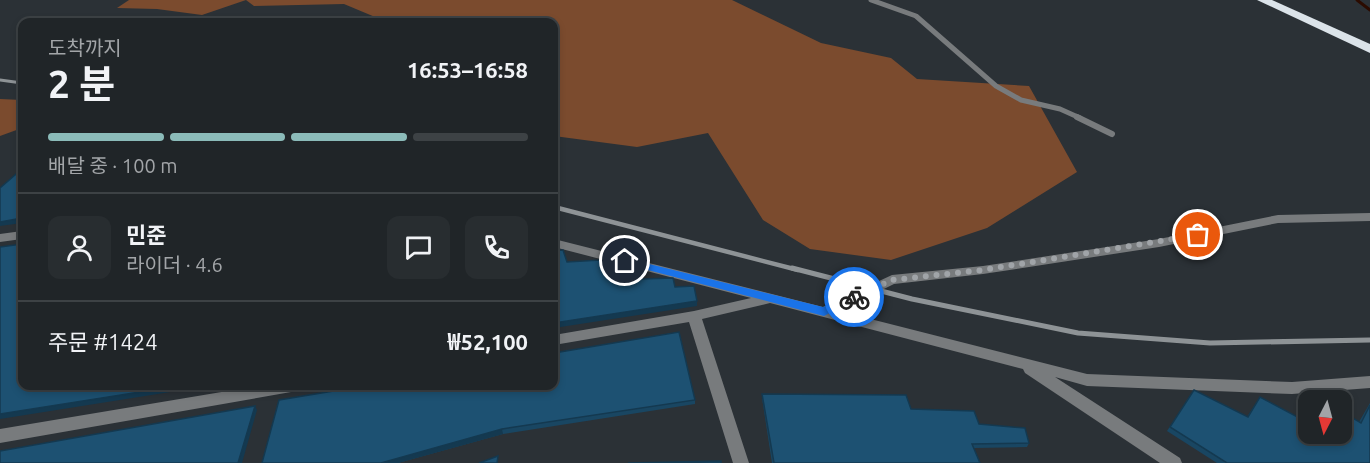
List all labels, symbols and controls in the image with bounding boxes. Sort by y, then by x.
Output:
text: 도착까지 [48,36,122,59]
text: 16:53–16:58 [407,57,528,82]
text: 2 분 [48,62,115,105]
text: 배달 중 · 100 m [48,154,178,177]
pin [1172,209,1223,260]
button: person [48,216,111,279]
button: chat [387,216,450,279]
button: phone [465,216,528,279]
icon: bag [1181,218,1214,251]
text: 민준 [126,222,166,247]
pin [599,235,650,286]
icon: home [608,244,641,277]
text: 라이더 · 4.6 [126,253,223,276]
courier [824,267,884,327]
icon: bike [838,281,871,314]
text: 주문 #1424 [48,329,158,354]
text: ₩52,100 [448,329,528,354]
north arrow [1298,390,1352,444]
map controls [1298,390,1352,444]

